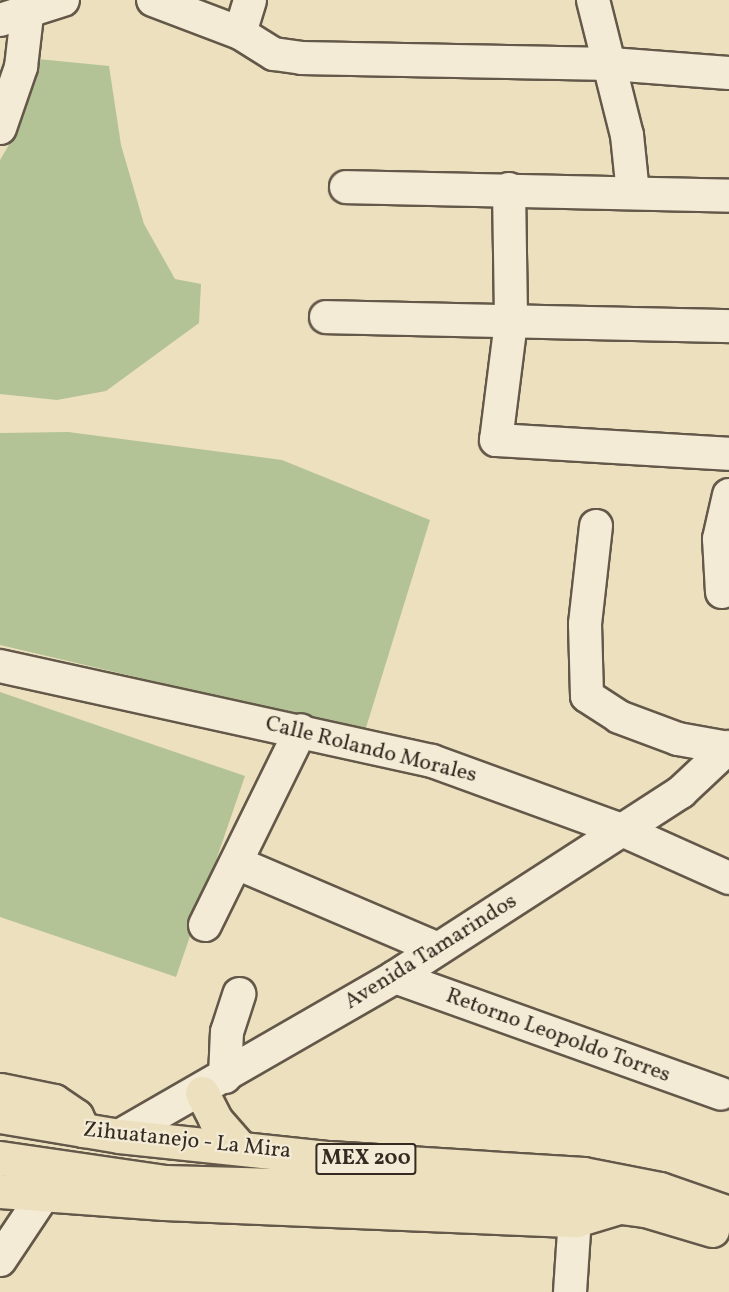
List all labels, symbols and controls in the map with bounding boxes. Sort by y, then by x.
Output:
street label: Calle Rolando Morales [263,711,479,789]
street label: Avenida Tamarindos [340,888,522,1016]
street label: Retorno Leopoldo Torres [442,983,674,1089]
street label: Zihuatanejo - La Mira [81,1117,293,1165]
road number: MEX 200 [315,1141,417,1177]

